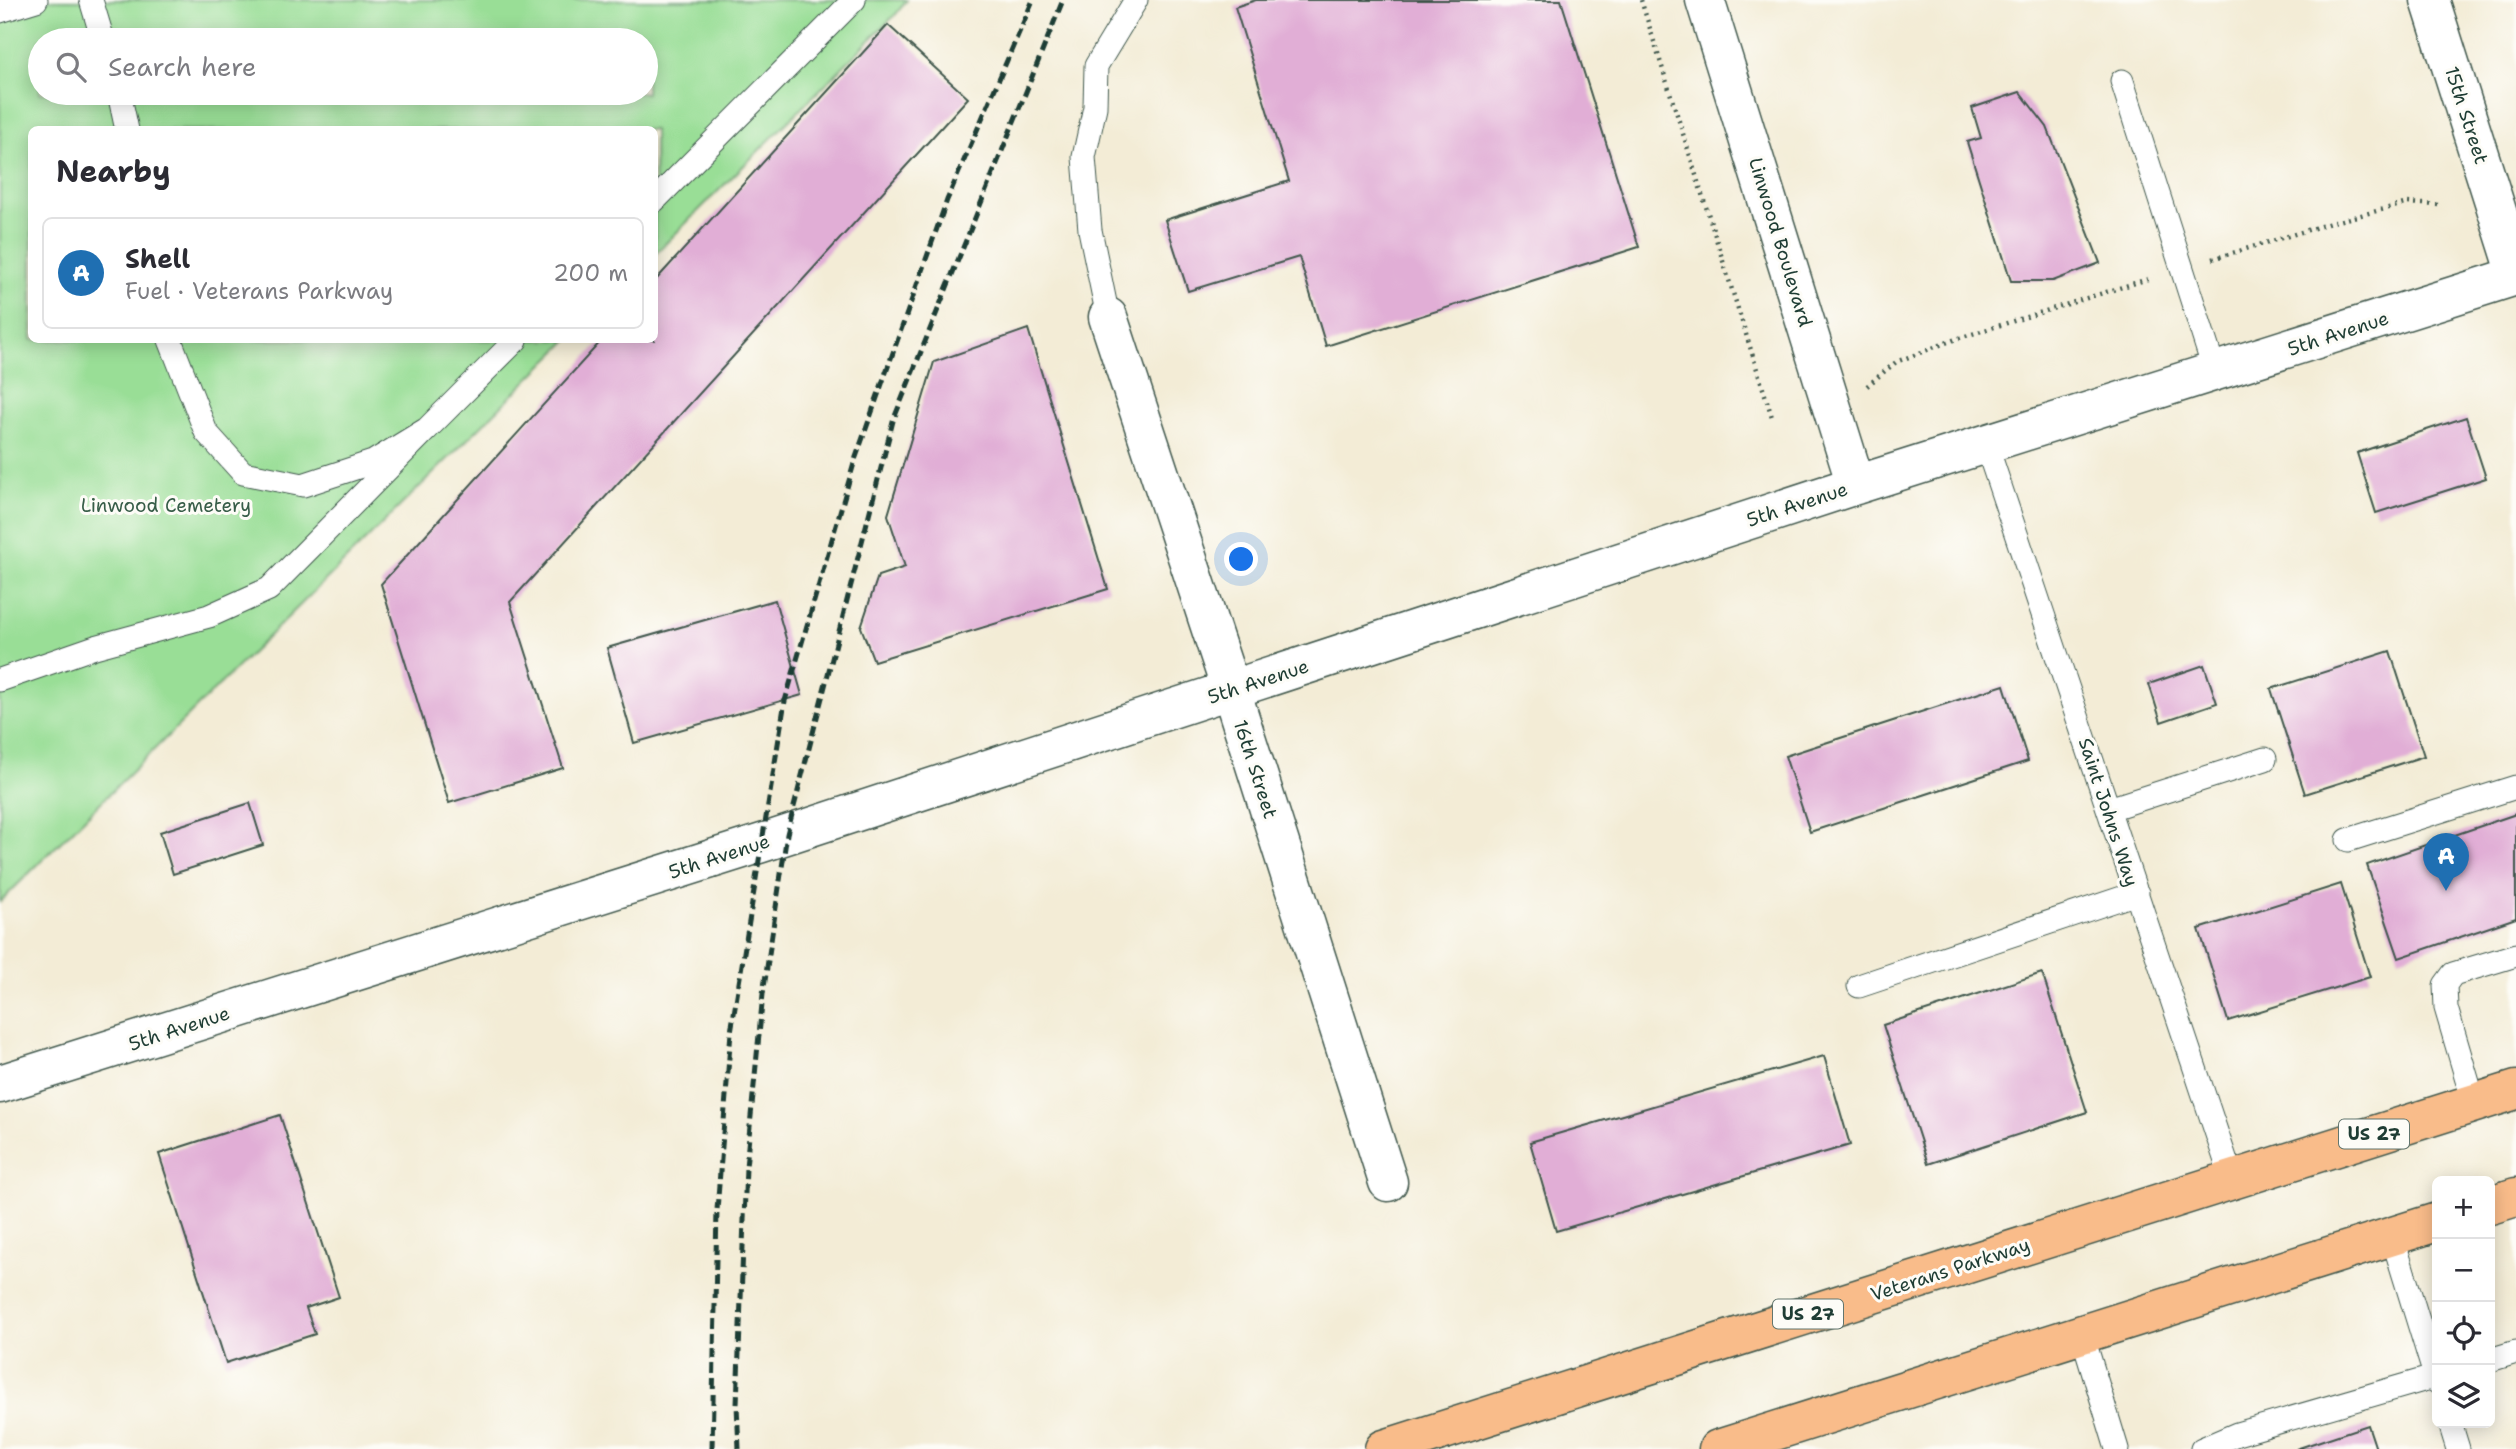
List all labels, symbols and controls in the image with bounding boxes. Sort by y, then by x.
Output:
search box [28,28,658,105]
icon: search [52,48,90,86]
text: Search here [108,49,257,84]
street label: 15th Street [2439,63,2494,167]
text: Nearby [56,151,171,192]
street label: Linwood Boulevard [1743,155,1818,330]
text: Shell [125,241,190,276]
text: A [72,258,90,288]
text: 200 m [553,258,628,288]
text: Fuel · Veterans Parkway [125,276,393,306]
street label: 5th Avenue [2284,305,2392,362]
street label: 5th Avenue [1743,476,1851,533]
park label: Linwood Cemetery [81,493,251,518]
your location [1224,542,1258,576]
street label: 5th Avenue [1204,653,1312,710]
street label: 16th Street [1228,717,1283,822]
street label: Saint Johns Way [2073,735,2144,890]
street label: 5th Avenue [665,828,773,885]
pin: A [2423,833,2469,891]
street label: 5th Avenue [125,1000,233,1057]
road number: US 27 [2339,1120,2409,1148]
map controls [2432,1176,2495,1428]
button: + [2432,1176,2495,1239]
street label: Veterans Parkway [1867,1232,2033,1307]
button: − [2432,1239,2495,1302]
road number: US 27 [1773,1300,1843,1329]
button: locate [2432,1302,2495,1365]
button: layers [2432,1365,2495,1428]

